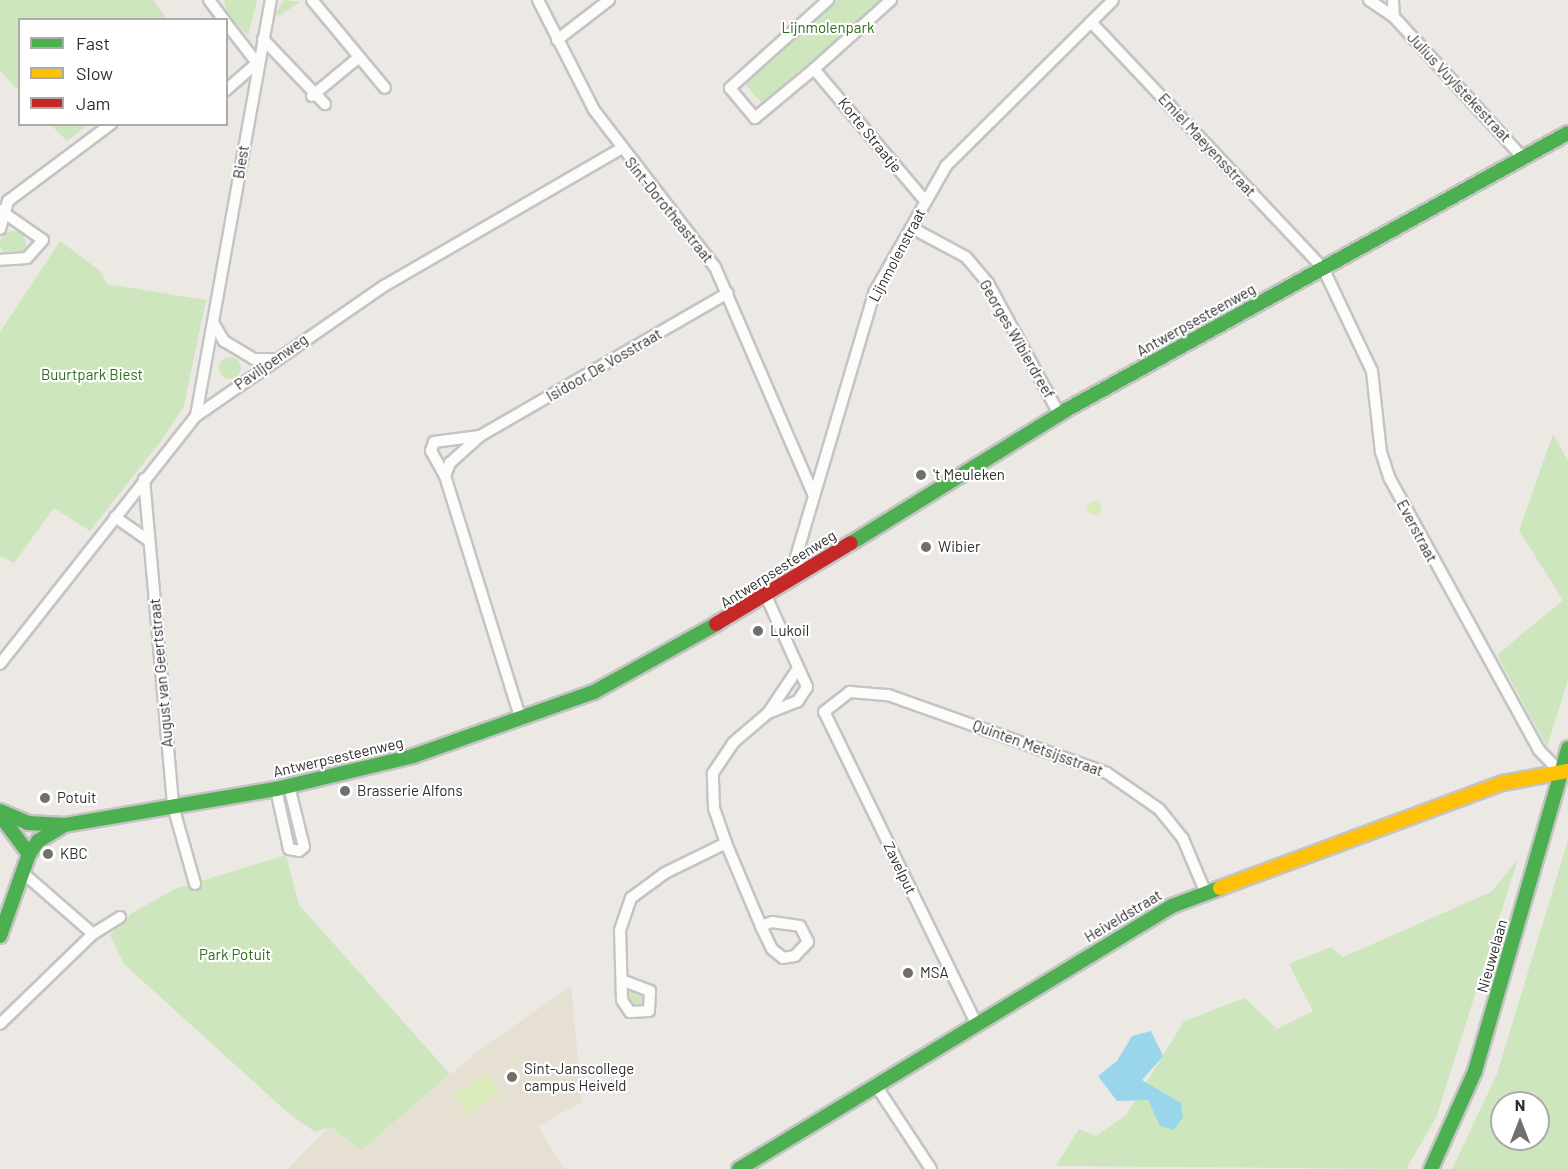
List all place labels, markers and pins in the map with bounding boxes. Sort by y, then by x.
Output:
place label: 't Meuleken [933,466,1005,484]
marker: 't Meuleken [914,468,928,482]
place label: Wibier [938,538,980,556]
marker: Wibier [919,540,933,554]
place label: Lukoil [770,622,809,640]
marker: Lukoil [751,624,765,638]
place label: Brasserie Alfons [357,782,463,800]
marker: Brasserie Alfons [338,784,352,798]
place label: Potuit [57,789,96,807]
marker: Potuit [38,791,52,805]
place label: KBC [60,845,88,863]
marker: KBC [41,847,55,861]
place label: MSA [920,964,949,982]
marker: MSA [901,966,915,980]
place label: Sint-Janscollege campus Heiveld [524,1059,634,1094]
marker: Sint-Janscollege campus Heiveld [505,1070,519,1084]

